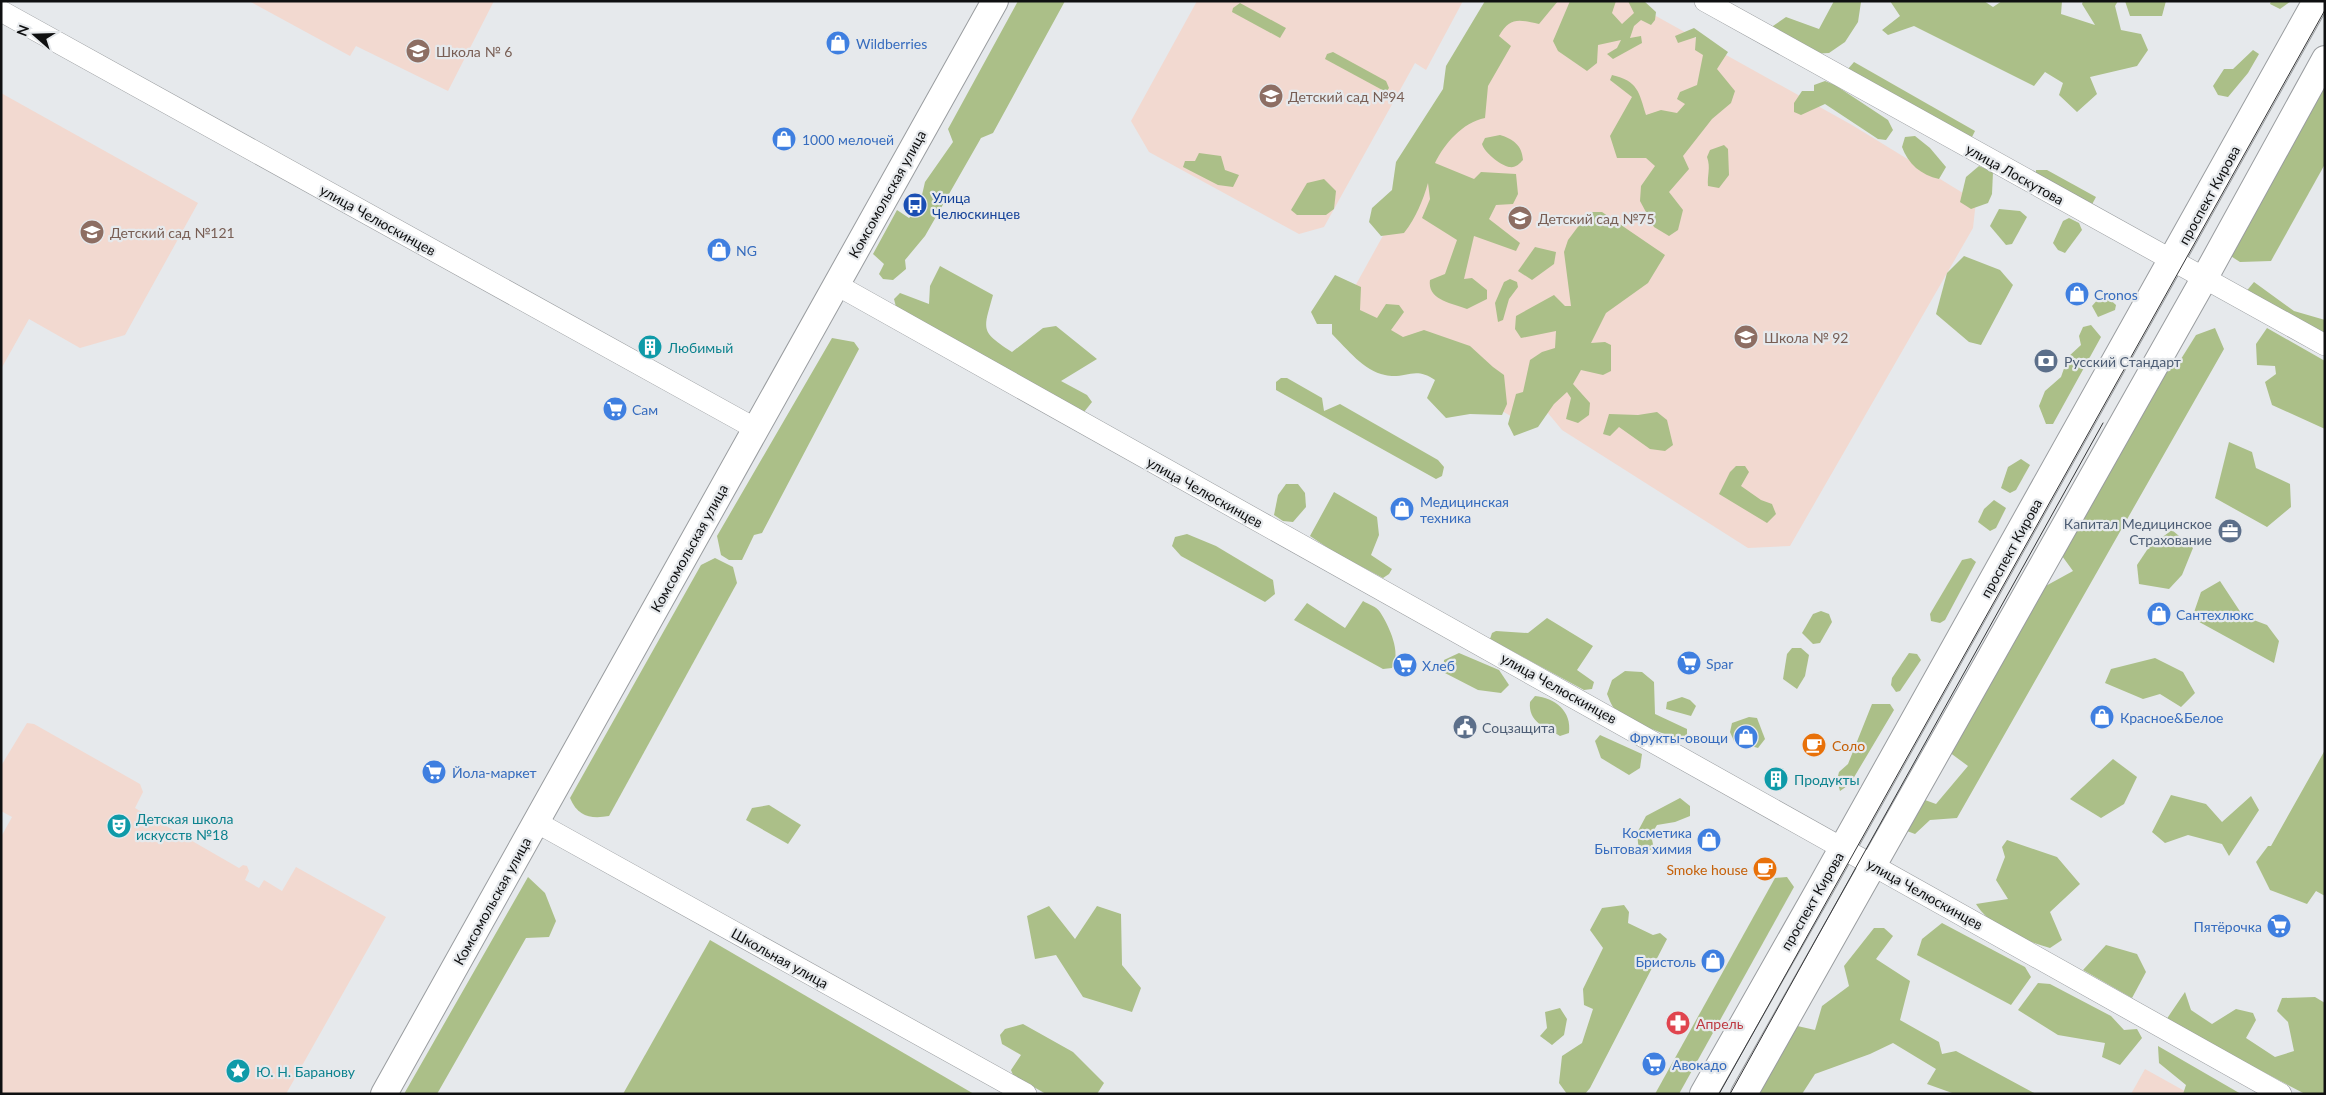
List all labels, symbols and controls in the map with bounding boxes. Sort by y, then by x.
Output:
north arrow [10,10,60,60]
text: N [12,22,32,38]
shop icon: Wildberries [825,30,851,56]
place label: Wildberries [856,35,927,52]
school or university icon: Школа № 6 [405,38,431,64]
place label: Школа № 6 [436,43,512,60]
school or university icon: Детский сад №94 [1258,83,1284,109]
place label: Детский сад №94 [1288,88,1405,105]
shop icon: 1000 мелочей [771,126,797,152]
street label: Комсомольская улица [845,127,929,261]
place label: 1000 мелочей [802,131,894,148]
street label: улица Лоскутова [1963,140,2067,208]
street label: проспект Кирова [2175,143,2243,247]
street label: улица Челюскинцев [317,181,439,259]
place label: Улица Челюскинцев [932,189,1020,222]
bus stop icon: Улица Челюскинцев [902,192,928,218]
school or university icon: Детский сад №75 [1507,205,1533,231]
place label: Детский сад №75 [1538,210,1655,227]
school or university icon: Детский сад №121 [79,219,105,245]
place label: Детский сад №121 [110,224,235,241]
shop icon: NG [706,237,732,263]
place label: NG [736,242,757,259]
shop icon: Cronos [2064,281,2090,307]
place label: Cronos [2094,286,2138,303]
school or university icon: Школа № 92 [1733,324,1759,350]
place label: Школа № 92 [1764,329,1848,346]
building icon: Любимый [637,334,663,360]
place label: Любимый [667,339,733,356]
bank icon: Русский Стандарт [2033,348,2059,374]
place label: Русский Стандарт [2064,353,2181,370]
supermarket icon: Сам [602,396,628,422]
place label: Сам [632,401,658,418]
street label: улица Челюскинцев [1144,453,1266,531]
street label: Комсомольская улица [647,481,731,615]
place label: Медицинская техника [1420,493,1509,526]
shop icon: Медицинская техника [1389,496,1415,522]
street label: проспект Кирова [1977,496,2045,600]
place label: Капитал Медицинское Страхование [2064,515,2212,548]
office icon: Капитал Медицинское Страхование [2217,518,2243,544]
shop icon: Сантехлюкс [2146,601,2172,627]
place label: Сантехлюкс [2176,606,2254,623]
street label: улица Челюскинцев [1498,649,1620,727]
supermarket icon: Spar [1676,650,1702,676]
supermarket icon: Хлеб [1392,652,1418,678]
place label: Spar [1706,655,1733,672]
place label: Хлеб [1422,657,1455,674]
shop icon: Красное&Белое [2089,704,2115,730]
place label: Красное&Белое [2120,709,2224,726]
public building icon: Соцзащита [1452,714,1478,740]
place label: Соцзащита [1482,719,1555,736]
shop icon: Фрукты-овощи [1733,724,1759,750]
place label: Фрукты-овощи [1630,729,1728,746]
cafe icon: Соло [1801,732,1827,758]
place label: Соло [1832,737,1865,754]
supermarket icon: Йола-маркет [421,759,447,785]
place label: Йола-маркет [452,764,537,781]
building icon: Продукты [1763,766,1789,792]
place label: Продукты [1794,771,1860,788]
place label: Детская школа искусств №18 [136,810,233,843]
theatre icon: Детская школа искусств №18 [106,813,132,839]
place label: Косметика Бытовая химия [1594,824,1692,857]
shop icon: Косметика Бытовая химия [1696,827,1722,853]
street label: Комсомольская улица [450,834,534,968]
street label: проспект Кирова [1777,849,1847,953]
street label: улица Челюскинцев [1864,855,1986,933]
cafe icon: Smoke house [1752,856,1778,882]
place label: Smoke house [1666,861,1748,878]
supermarket icon: Пятёрочка [2266,913,2292,939]
place label: Пятёрочка [2194,918,2262,935]
street label: Школьная улица [729,924,831,992]
shop icon: Бристоль [1700,948,1726,974]
place label: Бристоль [1635,953,1696,970]
pharmacy icon: Апрель [1665,1010,1691,1036]
place label: Апрель [1696,1015,1744,1032]
supermarket icon: Авокадо [1641,1051,1667,1077]
place label: Авокадо [1672,1056,1727,1073]
place icon: Ю. Н. Баранову [225,1058,251,1084]
place label: Ю. Н. Баранову [256,1063,356,1080]

